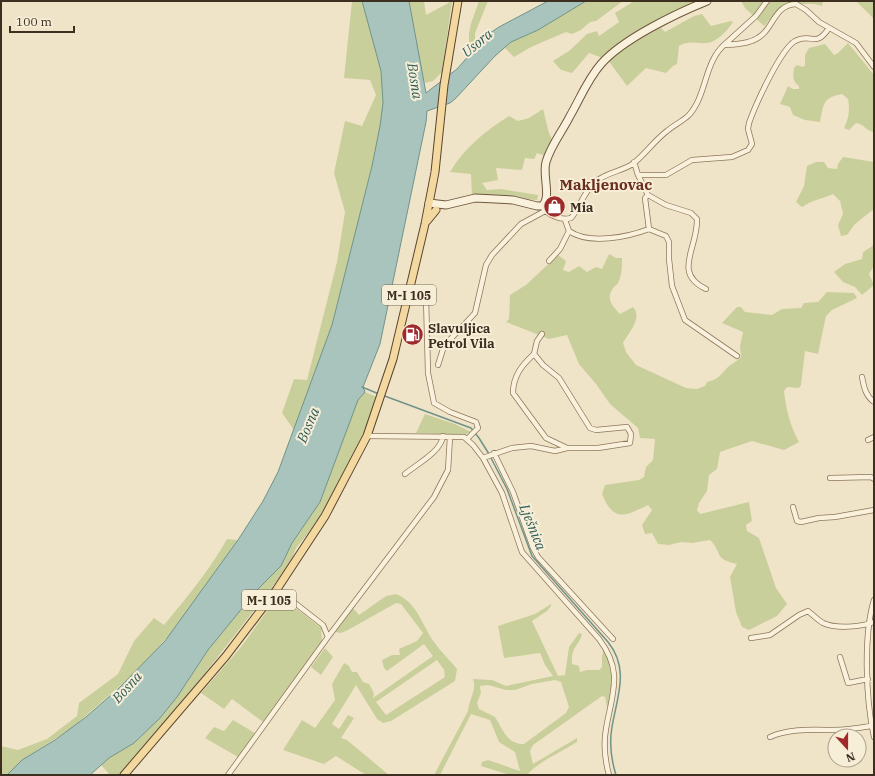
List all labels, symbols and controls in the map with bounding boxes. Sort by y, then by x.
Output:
scale bar [10,8,74,34]
text: 100 m [16,14,52,29]
water label: Usora [458,25,496,61]
water label: Bosna [403,61,427,101]
district label: Makljenovac [560,175,652,194]
shop icon: Mia [541,194,567,220]
place label: Mia [570,199,594,216]
road number: M-I 105 [382,285,436,305]
place label: Slavuljica Petrol Vila [428,320,495,352]
fuel station icon: Slavuljica Petrol Vila [400,322,426,348]
water label: Bosna [292,404,324,446]
water label: Lješnica [515,500,551,553]
road number: M-I 105 [242,590,296,610]
water label: Bosna [107,667,146,707]
north arrow [827,728,867,768]
text: N [844,749,857,766]

